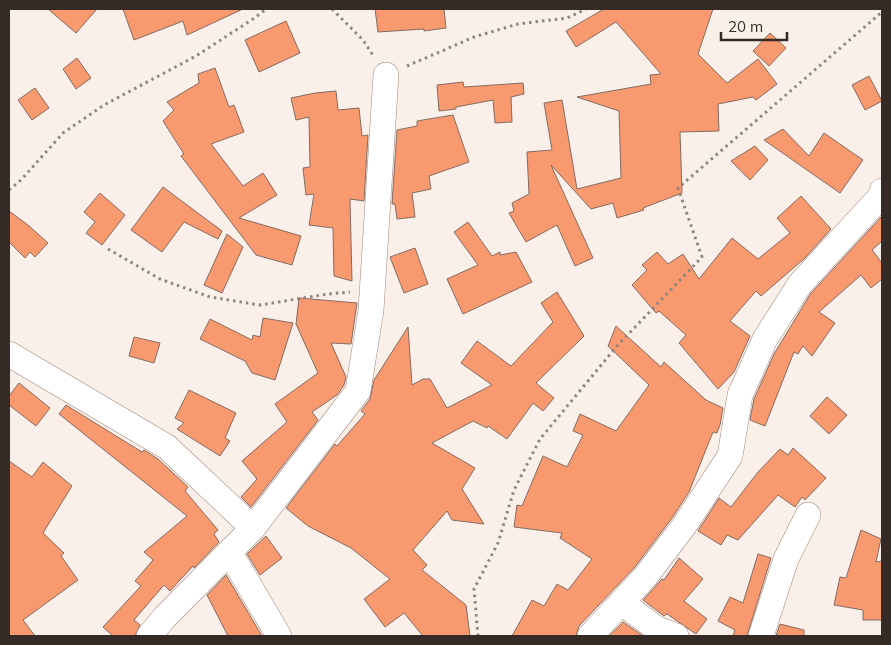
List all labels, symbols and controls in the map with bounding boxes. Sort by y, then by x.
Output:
scale bar [721,10,787,42]
text: 20 m [728,17,763,36]

